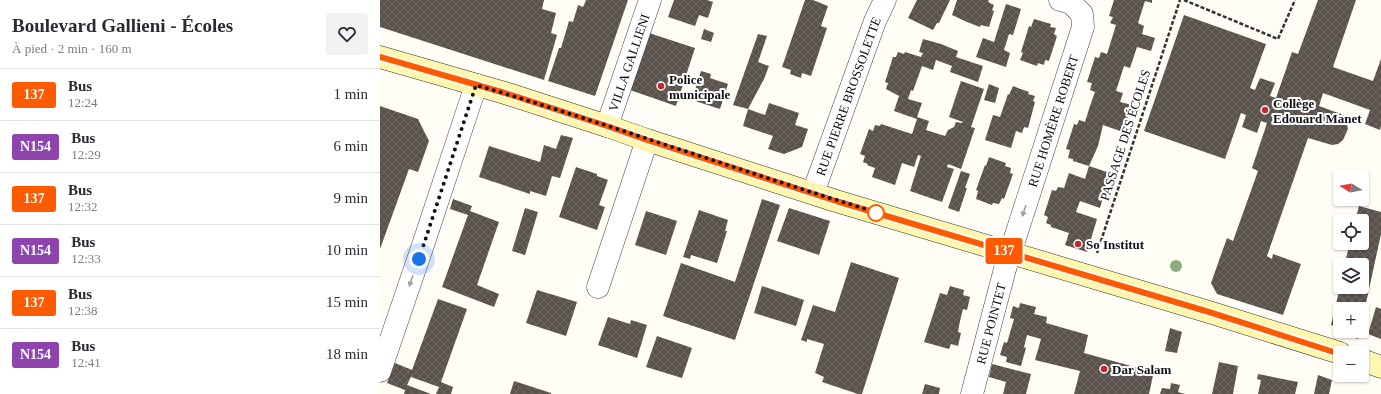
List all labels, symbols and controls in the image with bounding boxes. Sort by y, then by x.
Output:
street label: VILLA GALLIENI [605,12,652,113]
button: heart [326,13,368,55]
street label: RUE PIERRE BROSSOLETTE [812,14,884,178]
text: Boulevard Gallieni - Écoles [12,15,233,36]
text: À pied · 2 min · 160 m [12,41,132,56]
street label: RUE HOMÈRE ROBERT [1024,53,1081,189]
street label: PASSAGE DES ÉCOLES [1097,68,1153,202]
place label: Police municipale [669,72,731,102]
text: Bus [68,78,92,94]
marker: Police municipale [656,81,666,91]
text: 1 min [333,86,368,102]
text: 137 [24,87,45,102]
text: 12:24 [68,95,98,110]
place label: Collège Edouard Manet [1273,96,1362,126]
marker: Collège Edouard Manet [1260,105,1270,115]
text: Bus [71,130,95,146]
text: 6 min [333,138,368,154]
text: N154 [20,139,51,154]
text: 12:29 [71,147,101,162]
north arrow [1333,170,1369,206]
map controls [1333,170,1369,382]
text: Bus [68,182,92,198]
text: 9 min [333,190,368,206]
text: 137 [24,191,45,206]
text: 12:32 [68,199,98,214]
unlabelled marker [867,204,885,222]
one-way arrow [1021,206,1027,218]
button: locate [1333,214,1369,250]
text: Bus [71,234,95,250]
place label: So Institut [1086,237,1145,252]
line badge: 137 [981,238,1027,264]
marker: So Institut [1073,239,1083,249]
text: 10 min [326,242,368,258]
text: N154 [20,243,51,258]
text: 137 [994,243,1015,258]
your location [409,249,429,269]
text: 12:33 [71,251,101,266]
button: layers [1333,258,1369,294]
one-way arrow [408,276,414,288]
street label: RUE POINTET [973,281,1009,366]
text: Bus [68,286,92,302]
text: 15 min [326,294,368,310]
text: 137 [24,295,45,310]
button: + [1333,302,1369,338]
text: 12:38 [68,303,98,318]
text: Bus [71,338,95,354]
text: 18 min [326,346,368,362]
button: − [1333,346,1369,382]
text: N154 [20,347,51,362]
text: 12:41 [71,355,101,370]
place label: Dar Salam [1112,362,1172,377]
marker: Dar Salam [1099,364,1109,374]

